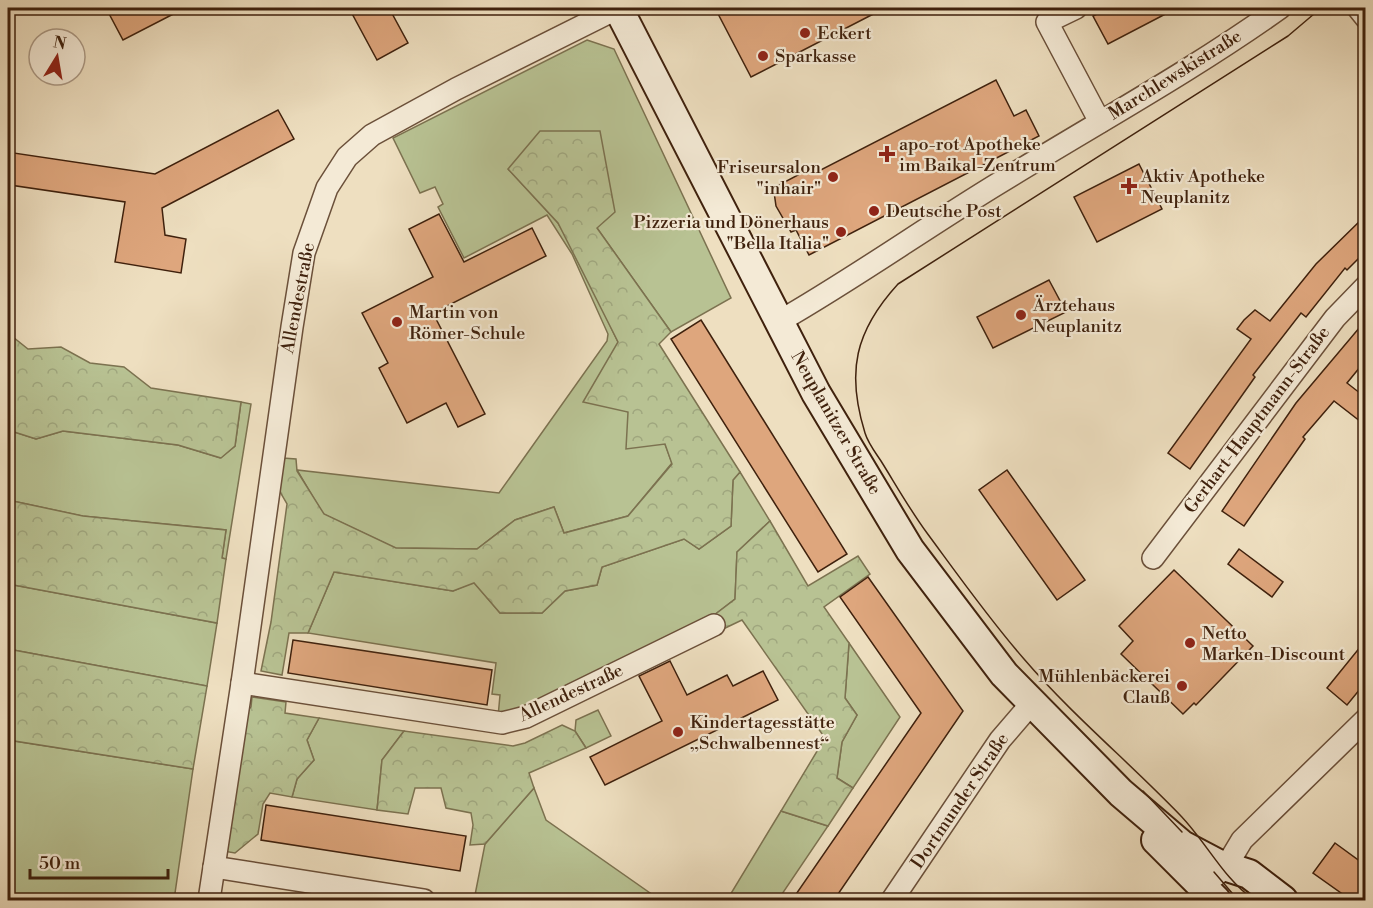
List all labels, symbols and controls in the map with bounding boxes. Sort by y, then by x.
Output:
place label: Eckert [817,22,872,45]
street label: Marchlewskistraße [1104,25,1246,125]
marker: Eckert [798,26,812,40]
north arrow [27,27,87,87]
text: N [52,32,68,54]
place label: Sparkasse [775,45,856,68]
marker: Sparkasse [756,49,770,63]
place label: apo-rot Apotheke im Baikal-Zentrum [899,133,1056,177]
marker: apo-rot Apotheke im Baikal-Zentrum [880,147,894,161]
place label: Friseursalon "inhair" [717,156,821,200]
place label: Aktiv Apotheke Neuplanitz [1140,165,1265,209]
marker: Friseursalon "inhair" [826,170,840,184]
marker: Aktiv Apotheke Neuplanitz [1122,179,1136,193]
place label: Deutsche Post [886,200,1002,223]
marker: Deutsche Post [867,204,881,218]
place label: Pizzeria und Dönerhaus "Bella Italia" [633,211,829,255]
marker: Pizzeria und Dönerhaus "Bella Italia" [834,225,848,239]
street label: Allendestraße [276,241,320,356]
place label: Ärztehaus Neuplanitz [1032,294,1122,338]
place label: Martin von Römer-Schule [409,301,525,345]
marker: Ärztehaus Neuplanitz [1014,308,1028,322]
marker: Martin von Römer-Schule [390,315,404,329]
street label: Gerhart-Hauptmann-Straße [1179,322,1335,518]
street label: Neuplanitzer Straße [786,347,886,499]
place label: Netto Marken-Discount [1202,622,1346,666]
marker: Netto Marken-Discount [1183,636,1197,650]
street label: Allendestraße [514,659,627,728]
place label: Mühlenbäckerei Clauß [1038,665,1170,709]
marker: Mühlenbäckerei Clauß [1175,679,1189,693]
place label: Kindertagesstätte „Schwalbennest“ [690,711,835,755]
marker: Kindertagesstätte „Schwalbennest“ [671,725,685,739]
street label: Dortmunder Straße [906,729,1014,873]
scale bar [30,842,168,880]
text: 50 m [39,852,81,875]

